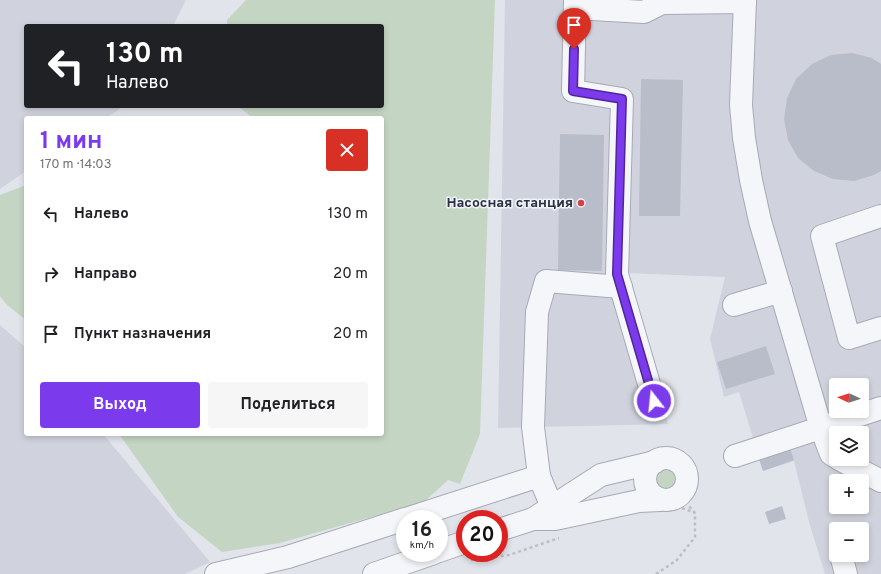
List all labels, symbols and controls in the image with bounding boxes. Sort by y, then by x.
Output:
pin [557,8,591,49]
icon: arrive [563,14,585,36]
text: 130 m [106,37,184,73]
icon: left [40,40,92,92]
text: Налево [106,72,169,95]
text: 1 мин [40,127,102,157]
button: close [326,129,368,171]
text: 170 m · 14:03 [40,157,111,173]
place label: Насосная станция [446,195,573,212]
marker: Насосная станция [576,198,586,208]
icon: left [40,203,62,225]
text: Налево [74,205,129,224]
text: 130 m [328,205,368,224]
icon: right [40,263,62,285]
text: Направо [74,265,137,284]
text: 20 m [333,265,368,284]
icon: arrive [40,323,62,345]
text: Пункт назначения [74,325,211,344]
text: 20 m [333,325,368,344]
north arrow [829,378,869,418]
map controls [829,378,869,562]
position arrow [633,380,675,422]
button: Выход [40,382,200,428]
button: Поделиться [208,382,368,428]
button: layers [829,426,869,466]
button: + [829,474,869,514]
speed limit sign: 20 [456,510,508,562]
text: 16 [412,518,432,544]
button: − [829,522,869,562]
text: km/h [410,539,434,552]

